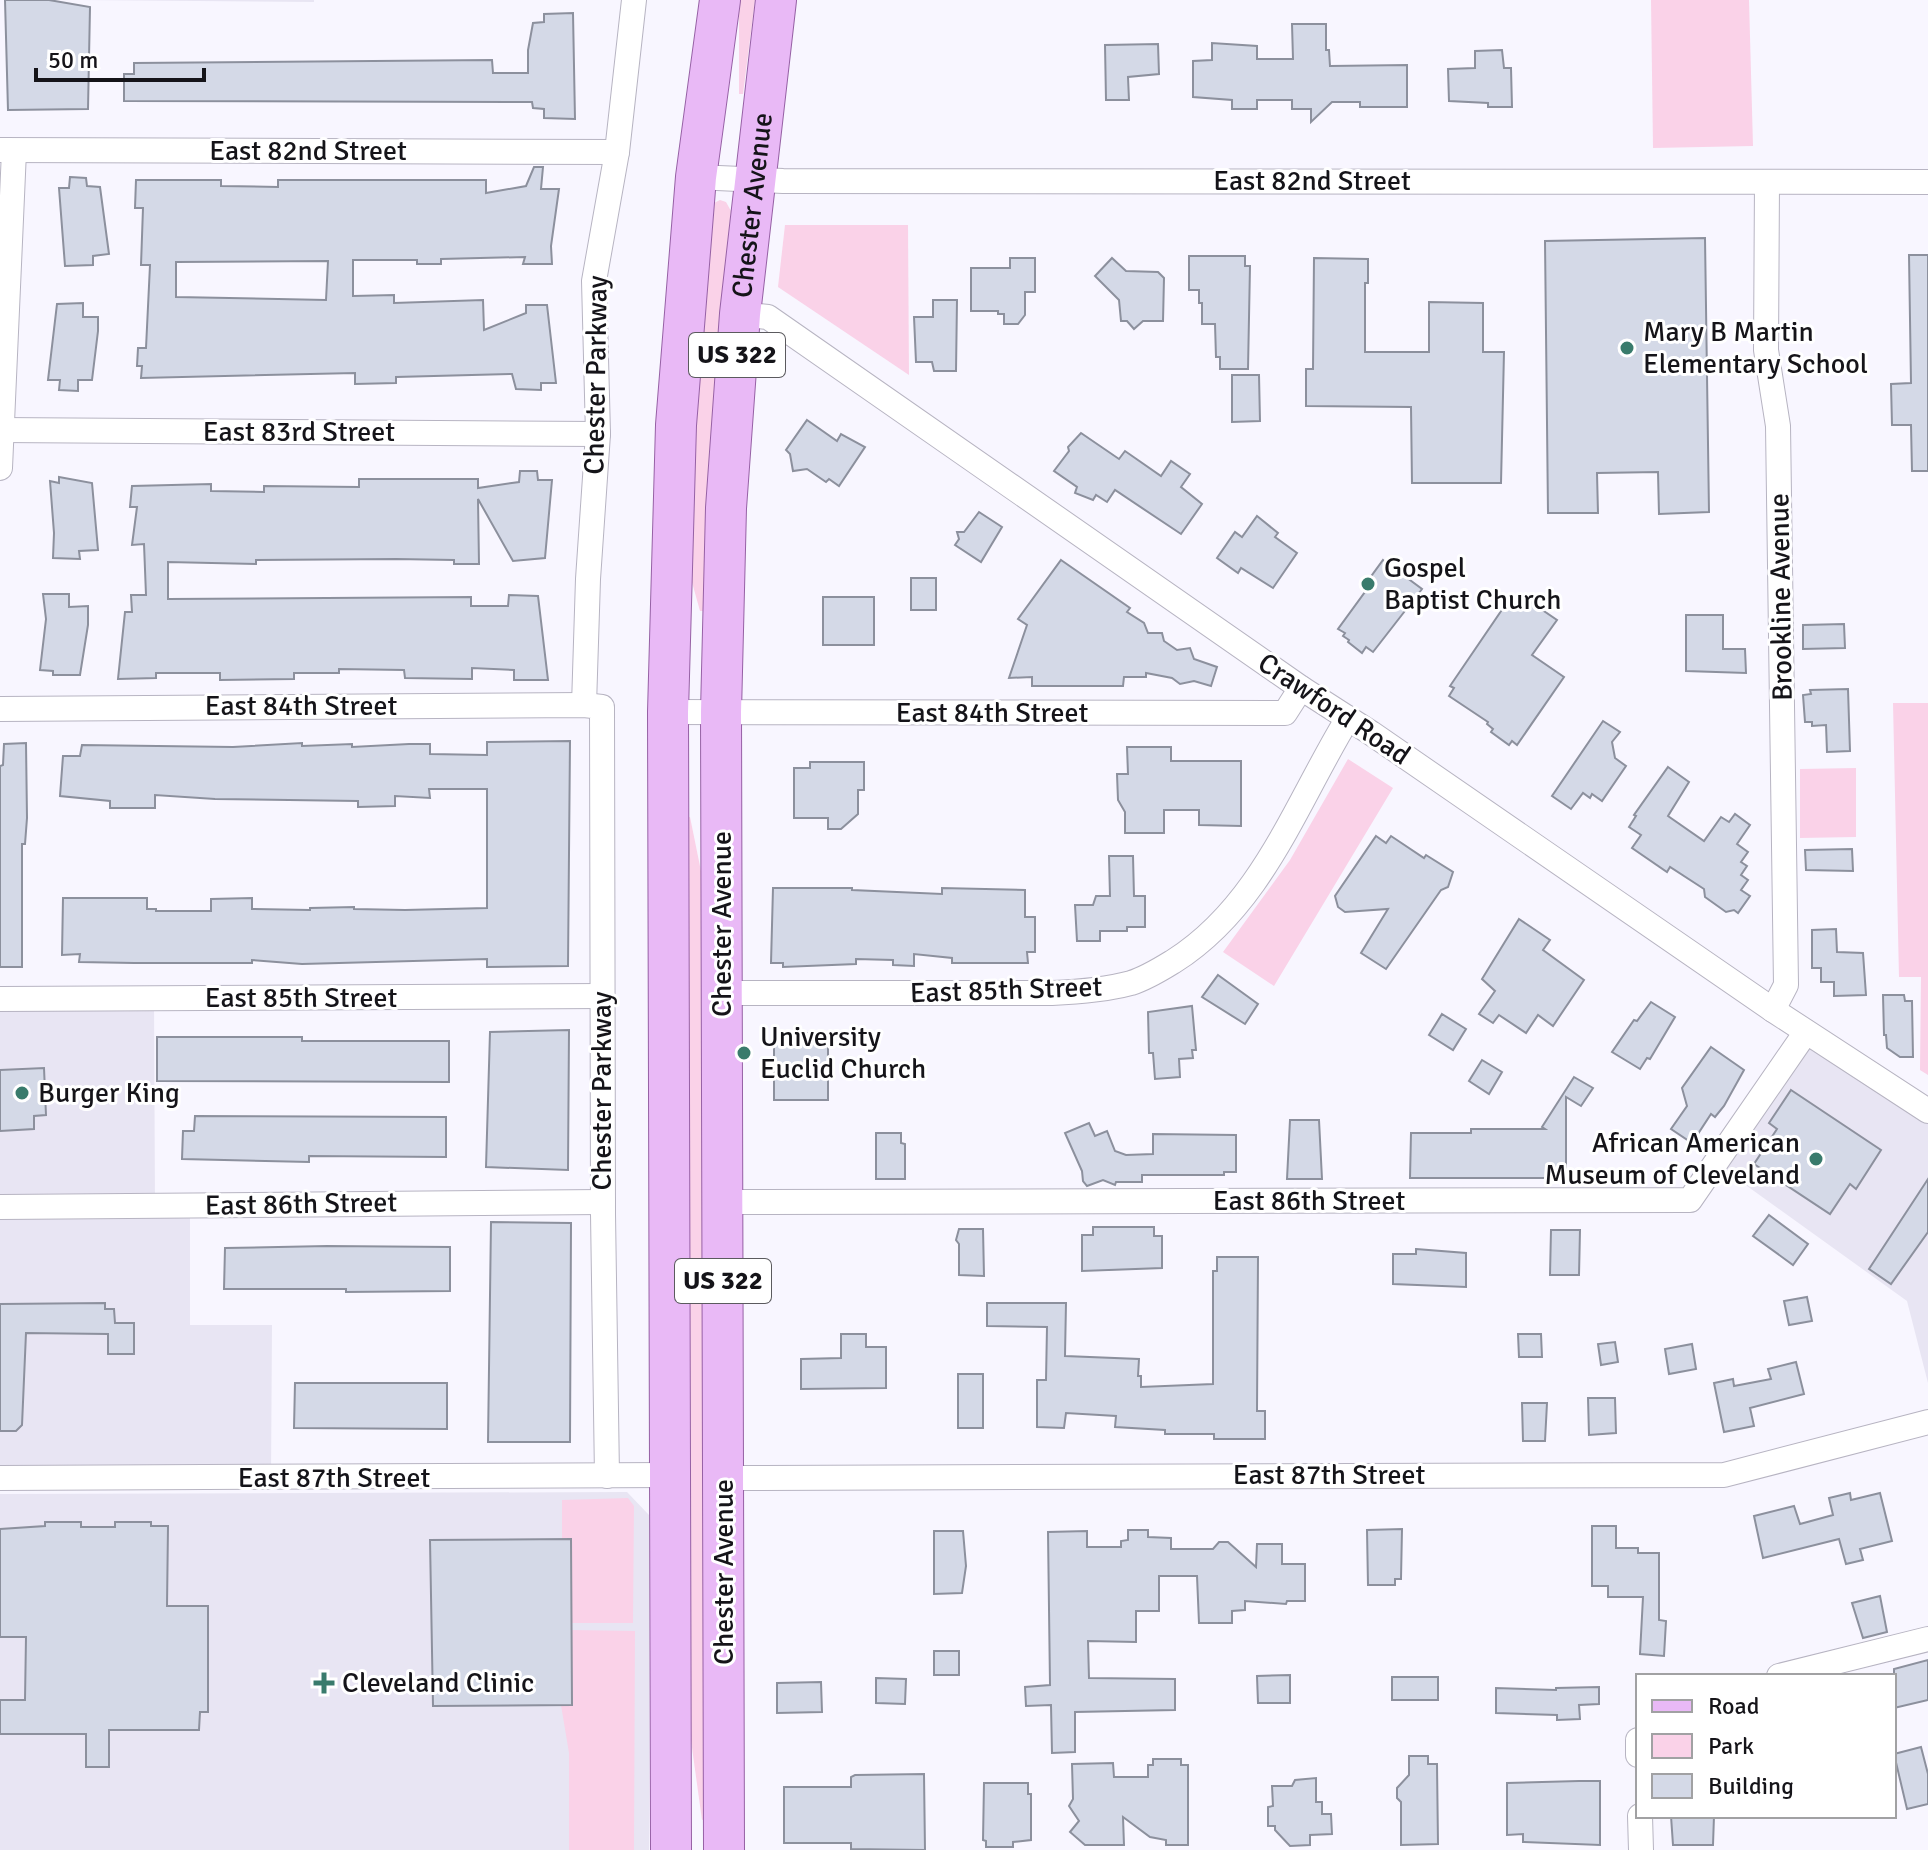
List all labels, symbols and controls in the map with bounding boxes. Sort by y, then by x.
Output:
scale bar [36,32,204,82]
text: 50 m [48,45,98,75]
street label: Chester Avenue [725,111,780,300]
street label: East 82nd Street [209,134,407,168]
street label: East 82nd Street [1213,164,1411,198]
street label: Chester Parkway [577,275,615,475]
place label: Mary B Martin Elementary School [1643,315,1868,381]
road number: US 322 [689,333,785,377]
marker: Mary B Martin Elementary School [1618,339,1636,357]
street label: East 83rd Street [203,415,395,449]
street label: Brookline Avenue [1762,493,1800,701]
place label: Gospel Baptist Church [1384,551,1561,617]
marker: Gospel Baptist Church [1359,575,1377,593]
street label: Crawford Road [1251,646,1417,772]
street label: East 84th Street [205,689,397,723]
street label: East 84th Street [896,696,1088,730]
street label: Chester Avenue [705,831,739,1017]
street label: East 85th Street [909,970,1103,1010]
street label: East 85th Street [205,981,397,1015]
street label: Chester Parkway [585,991,619,1191]
place label: University Euclid Church [760,1020,926,1086]
marker: University Euclid Church [735,1044,753,1062]
place label: Burger King [38,1076,180,1110]
marker: Burger King [13,1084,31,1102]
place label: African American Museum of Cleveland [1545,1126,1800,1192]
marker: African American Museum of Cleveland [1807,1150,1825,1168]
street label: East 86th Street [1213,1184,1405,1218]
street label: East 86th Street [204,1185,398,1223]
road number: US 322 [675,1259,771,1303]
street label: East 87th Street [1233,1458,1425,1492]
street label: East 87th Street [238,1461,430,1495]
street label: Chester Avenue [707,1479,741,1665]
place label: Cleveland Clinic [342,1666,534,1700]
marker: Cleveland Clinic [313,1672,335,1694]
legend [1636,1674,1896,1818]
text: Road [1708,1691,1759,1721]
text: Park [1708,1731,1754,1761]
text: Building [1708,1771,1794,1801]

